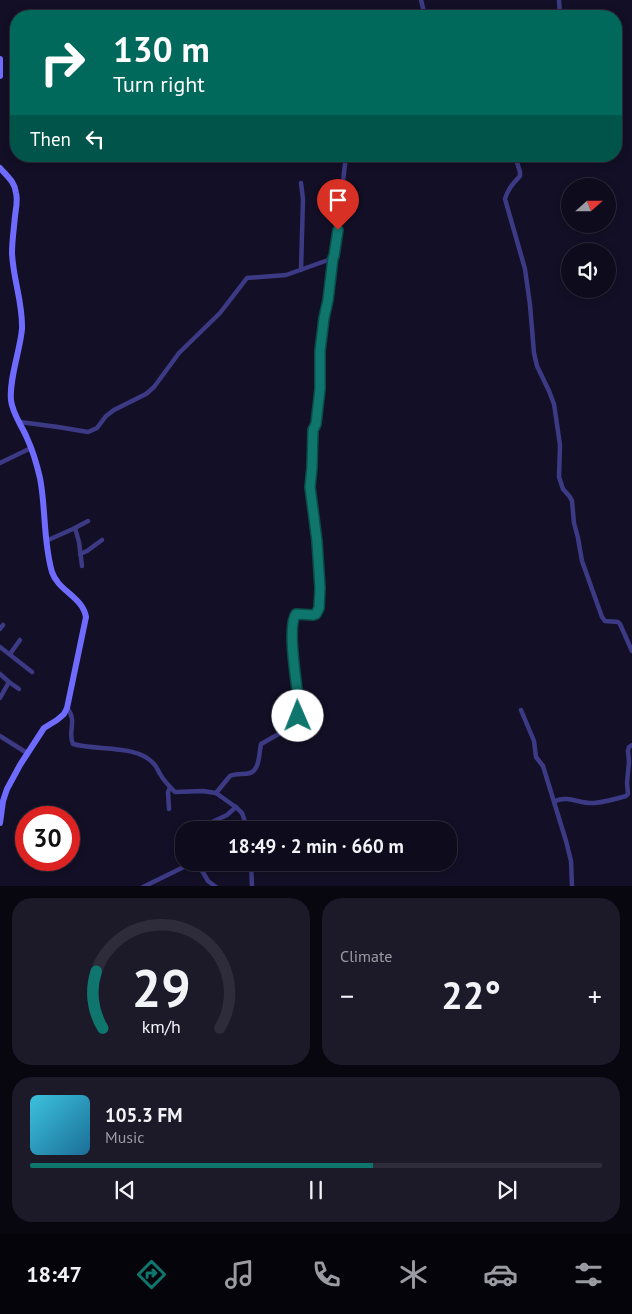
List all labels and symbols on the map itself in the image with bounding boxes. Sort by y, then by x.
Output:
north arrow [561,178,616,232]
pin [317,179,359,230]
position arrow [271,689,323,741]
speed limit sign: 30 [15,806,80,871]

